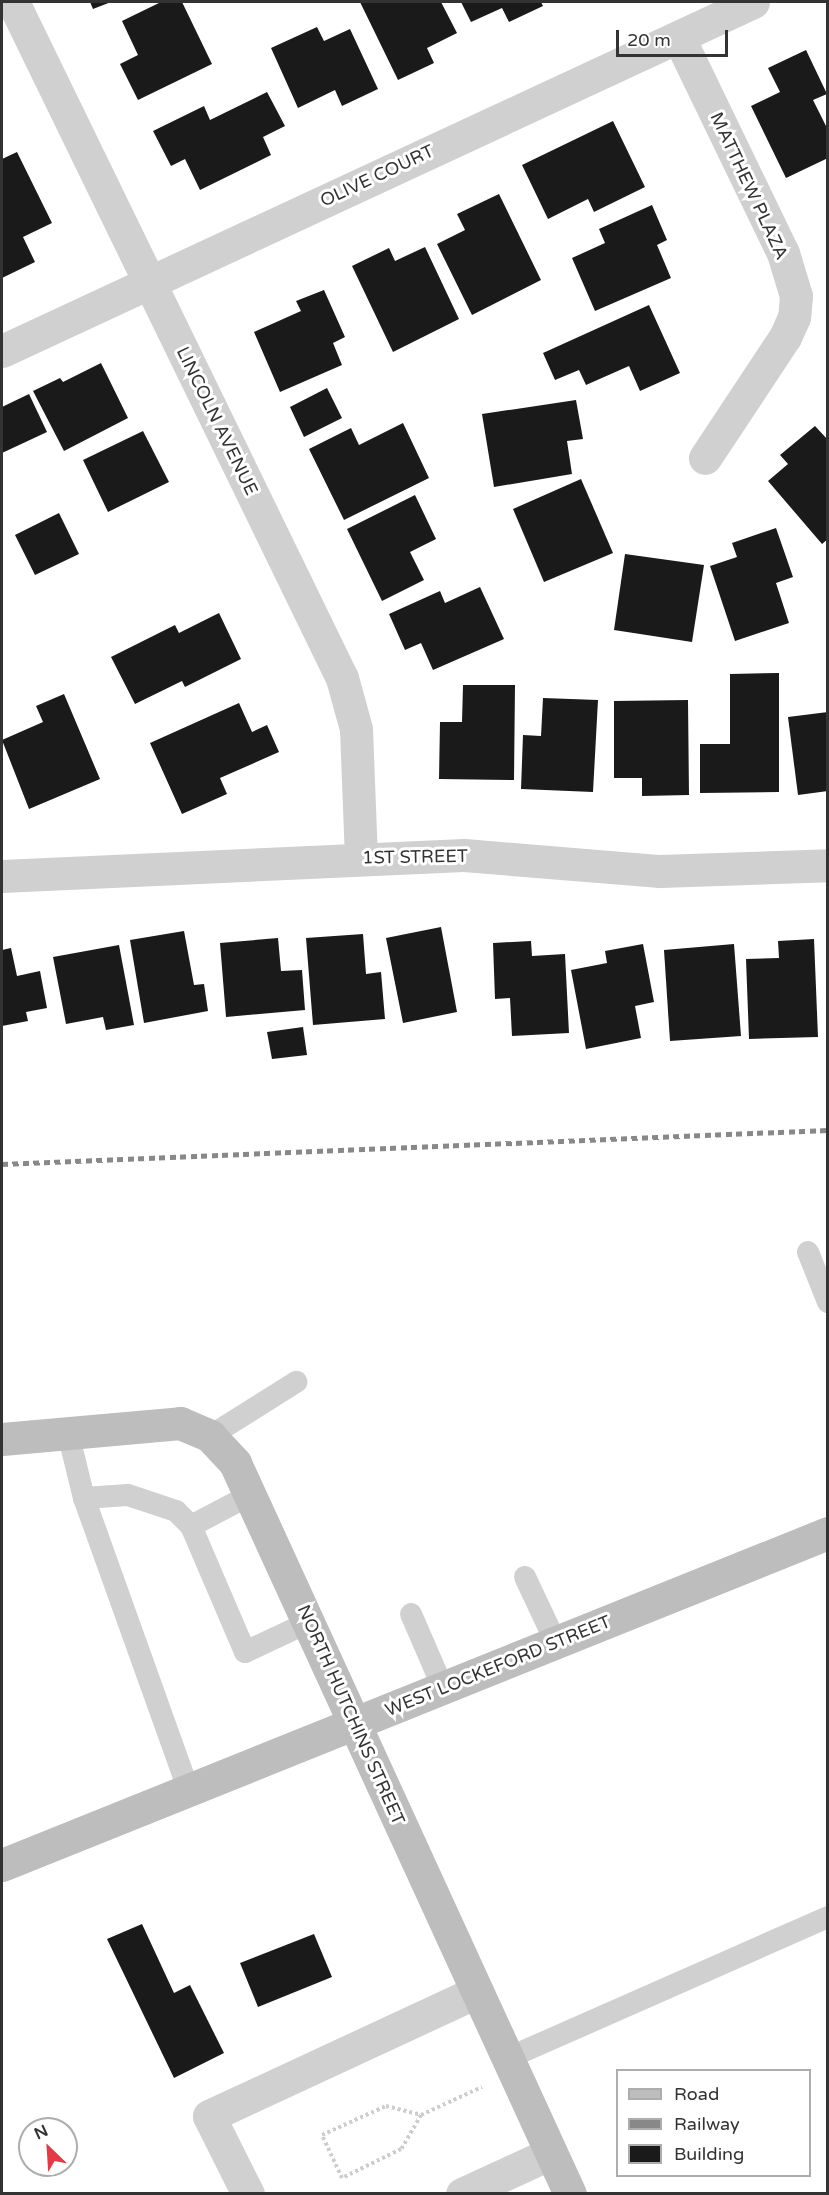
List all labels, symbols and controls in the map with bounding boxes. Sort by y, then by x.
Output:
scale bar [619,18,732,56]
text: 20 m [627,29,671,51]
street label: MATTHEW PLAZA [705,109,793,263]
street label: OLIVE COURT [317,140,437,212]
street label: LINCOLN AVENUE [172,343,262,499]
street label: 1ST STREET [362,845,468,869]
street label: NORTH HUTCHINS STREET [293,1602,409,1828]
street label: WEST LOCKEFORD STREET [382,1611,614,1721]
legend [616,2069,811,2177]
text: Road [674,2083,719,2105]
text: Railway [674,2113,740,2135]
north arrow [18,2117,78,2177]
text: N [31,2121,51,2144]
text: Building [674,2143,744,2165]

